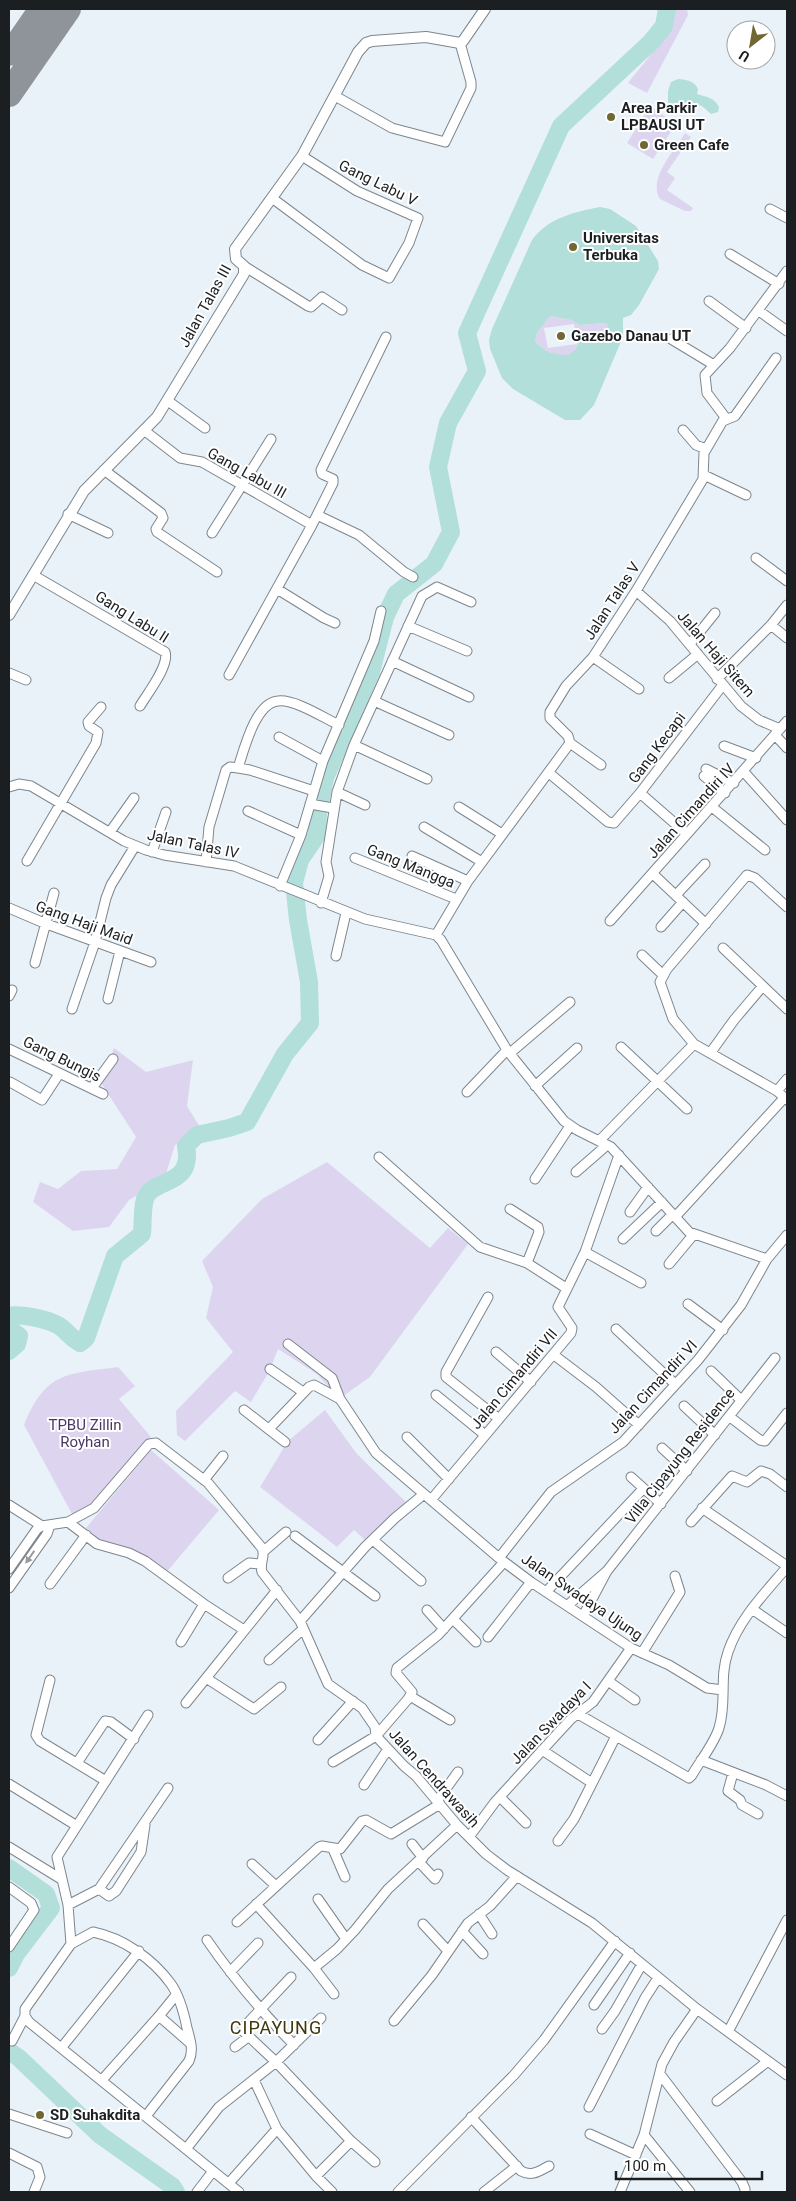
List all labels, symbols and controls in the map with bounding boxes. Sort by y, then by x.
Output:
north arrow [726,20,776,70]
text: U [736,47,752,65]
place label: Area Parkir LPBAUSI UT [621,99,705,134]
marker: Area Parkir LPBAUSI UT [605,111,617,123]
place label: Green Cafe [654,136,729,154]
marker: Green Cafe [638,139,650,151]
street label: Gang Labu V [336,156,421,210]
place label: Universitas Terbuka [583,229,659,264]
marker: Universitas Terbuka [567,241,579,253]
street label: Jalan Talas III [175,262,235,350]
place label: Gazebo Danau UT [571,327,691,345]
marker: Gazebo Danau UT [555,330,567,342]
street label: Gang Labu III [204,444,290,502]
street label: Jalan Talas V [580,558,644,643]
street label: Gang Labu II [92,587,172,647]
street label: Jalan Haji Sitem [674,607,758,701]
street label: Gang Kecapi [625,709,689,787]
street label: Jalan Cimandiri IV [644,760,739,862]
street label: Jalan Talas IV [146,826,241,863]
street label: Gang Mangga [364,840,458,892]
street label: Gang Haji Maid [33,897,135,949]
street label: Gang Bungis [20,1032,104,1086]
street label: Jalan Cimandiri VII [467,1325,561,1433]
street label: Jalan Cimandiri VI [605,1336,701,1438]
street label: Villa Cipayung Residence [621,1385,739,1527]
park label: TPBU Zillin Royhan [48,1416,122,1451]
one-way arrow [25,1550,35,1564]
street label: Jalan Swadaya Ujung [518,1550,646,1644]
street label: Jalan Swadaya I [507,1678,595,1768]
street label: Jalan Cendrawasih [385,1725,483,1831]
district label: CIPAYUNG [230,2017,322,2038]
place label: SD Suhakdita [50,2106,140,2124]
marker: SD Suhakdita [34,2109,46,2121]
scale bar [616,2148,762,2180]
text: 100 m [624,2157,666,2175]

